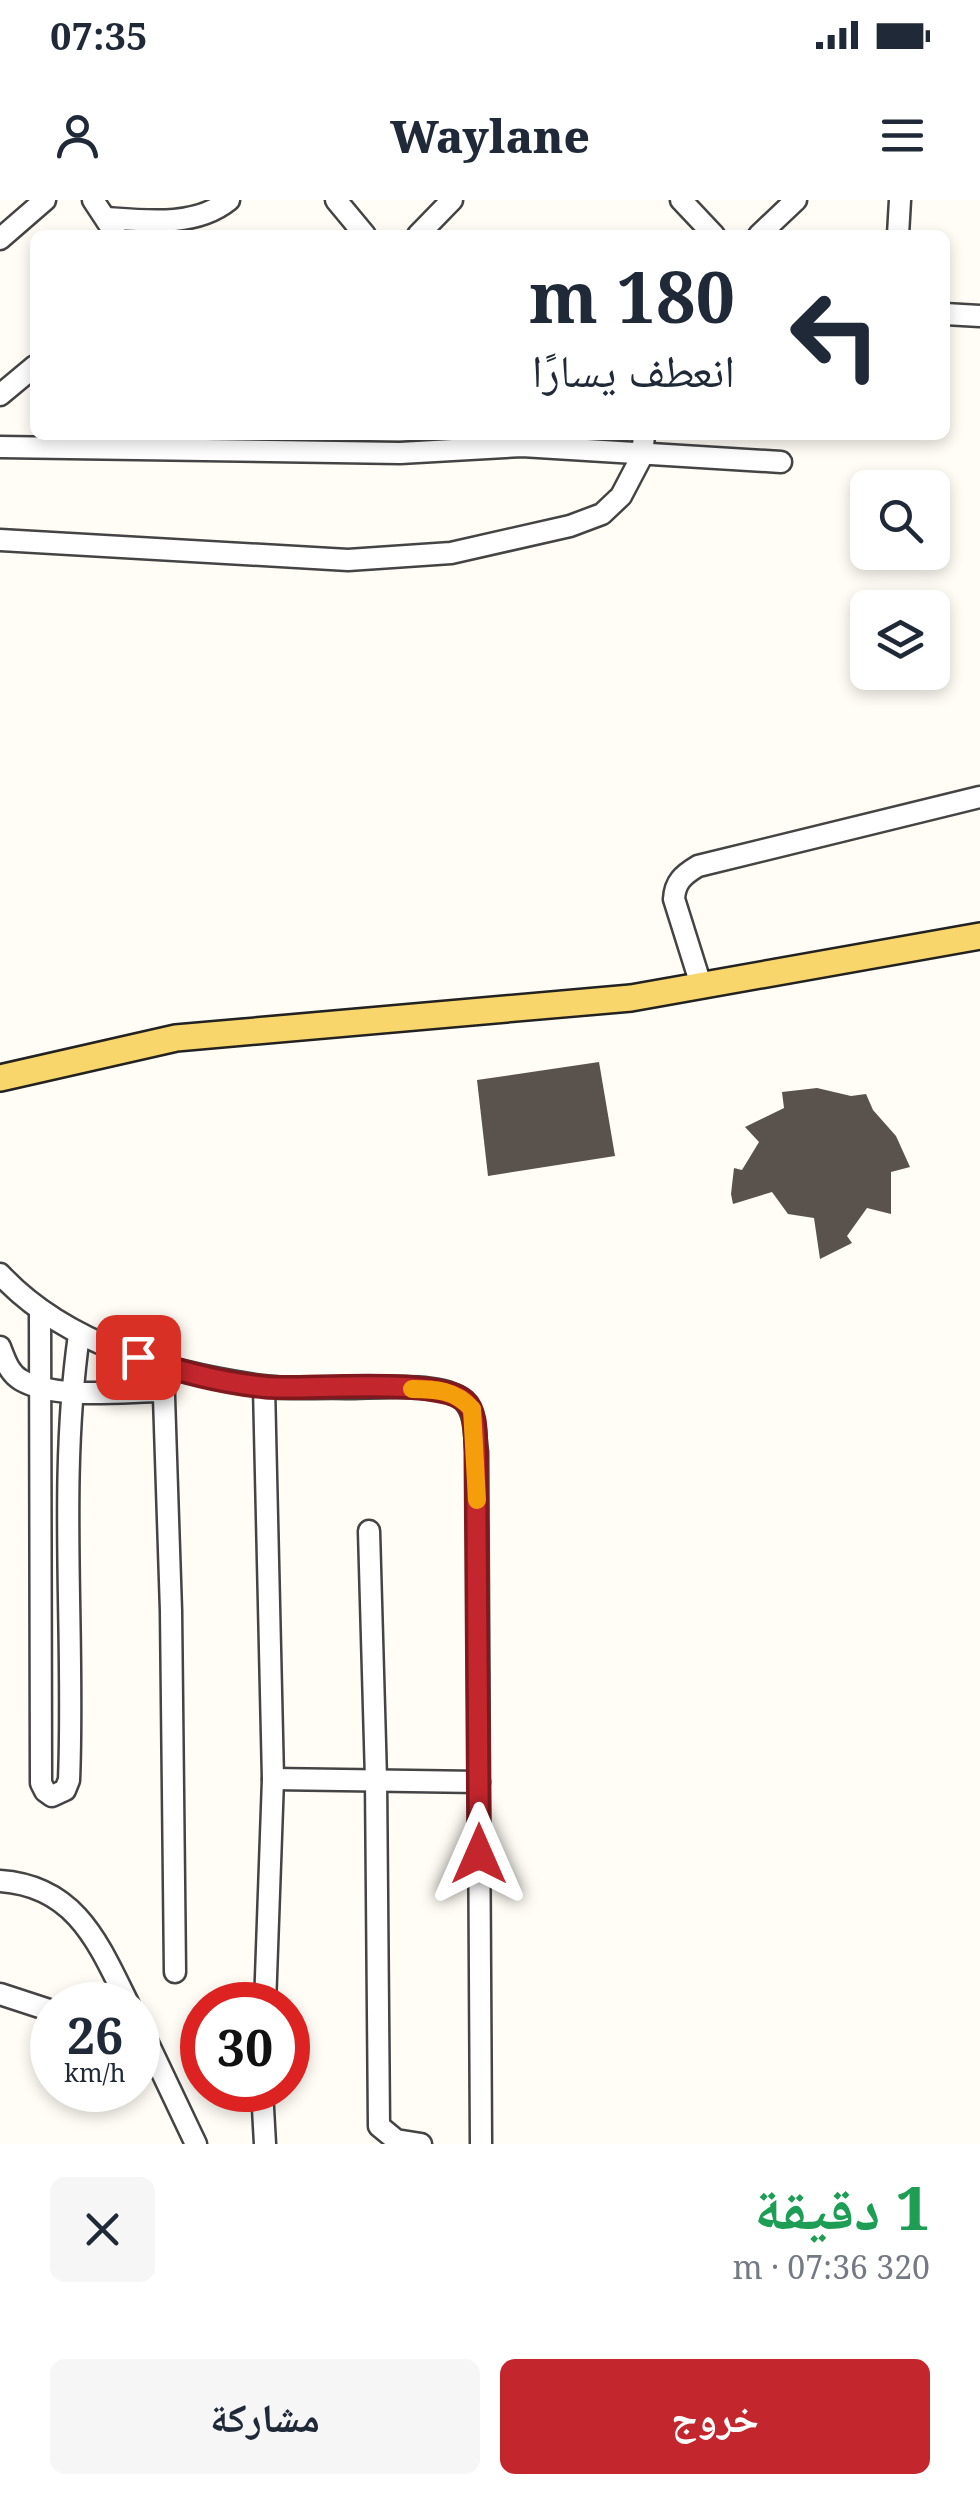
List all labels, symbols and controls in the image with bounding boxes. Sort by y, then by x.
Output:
text: 07:35 [50,9,147,61]
text: Waylane [390,105,590,166]
icon: person [50,108,105,163]
icon: menu [875,108,930,163]
text: 180 m [529,248,735,344]
icon: left [770,270,900,400]
text: انعطف يسارًا [532,339,735,400]
map controls [850,470,950,690]
button: search [850,470,950,570]
button: layers [850,590,950,690]
pin [96,1315,181,1400]
icon: arrive [111,1330,166,1385]
position arrow [427,1802,531,1906]
speed limit sign: 30 [180,1982,310,2112]
text: 26 [67,2001,123,2069]
text: km/h [64,2055,126,2089]
text: 1 دقيقة [754,2166,930,2248]
button: close [50,2177,155,2282]
text: 320 m · 07:36 [732,2245,930,2288]
button: مشاركة [50,2359,480,2474]
button: خروج [500,2359,930,2474]

